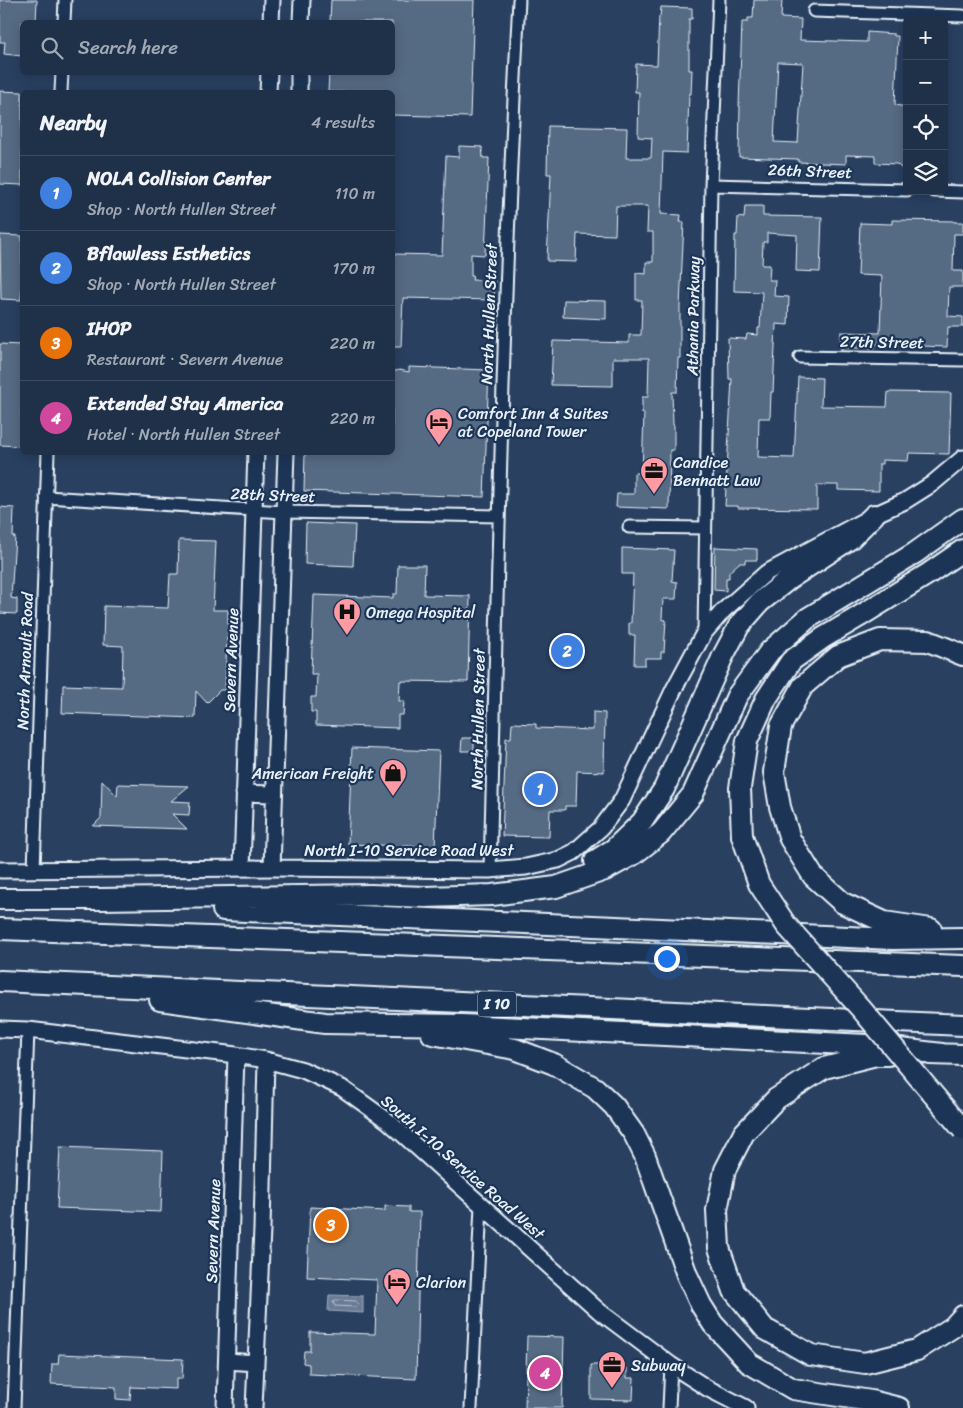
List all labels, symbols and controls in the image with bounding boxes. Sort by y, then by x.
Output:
map controls [903,15,948,195]
button: + [903,15,948,60]
search box [20,20,395,75]
text: Search here [78,31,178,64]
icon: search [38,34,66,62]
button: − [903,60,948,105]
text: Nearby [40,104,106,142]
button: locate [903,105,948,150]
text: 4 results [311,108,375,137]
button: layers [903,150,948,195]
street label: 26th Street [767,155,853,187]
text: NOLA Collision Center [87,162,270,195]
text: 1 [53,179,59,208]
text: 110 m [335,179,375,208]
text: Shop · North Hullen Street [87,195,276,224]
text: Bflawless Esthetics [87,237,250,270]
street label: North Hullen Street [472,242,506,385]
text: 2 [51,254,61,283]
text: 170 m [332,254,375,283]
street label: Athania Parkway [677,255,709,377]
text: Shop · North Hullen Street [87,270,276,299]
text: IHOP [87,312,131,345]
street label: 27th Street [840,327,924,357]
text: 3 [52,329,60,358]
text: 220 m [330,329,375,358]
text: Restaurant · Severn Avenue [87,345,283,374]
text: Extended Stay America [87,387,283,420]
place label: Comfort Inn & Suites at Copeland Tower [458,399,609,446]
text: 4 [51,404,61,433]
text: 220 m [330,404,375,433]
hotel icon: Comfort Inn & Suites at Copeland Tower [424,407,454,446]
text: Hotel · North Hullen Street [87,420,280,449]
place label: Candice Bennatt Law [673,448,760,495]
office icon: Candice Bennatt Law [639,456,669,495]
street label: 28th Street [230,479,316,511]
street label: North Arnoult Road [8,590,42,730]
hospital icon: Omega Hospital [332,597,362,636]
place label: Omega Hospital [366,598,476,627]
street label: Severn Avenue [215,607,247,713]
pin: 2 [551,632,583,670]
street label: North Hullen Street [462,648,494,790]
shop icon: American Freight [378,758,408,797]
place label: American Freight [251,759,374,788]
pin: 1 [524,770,556,808]
street label: North I-10 Service Road West [304,836,514,865]
your location [654,946,680,972]
road number: I 10 [478,992,516,1016]
street label: South I-10 Service Road West [374,1087,552,1247]
street label: Severn Avenue [197,1178,229,1284]
pin: 3 [315,1206,347,1244]
hotel icon: Clarion [382,1267,412,1306]
place label: Clarion [416,1268,466,1297]
office icon: Subway [597,1350,627,1389]
place label: Subway [631,1351,686,1380]
pin: 4 [529,1354,561,1392]

